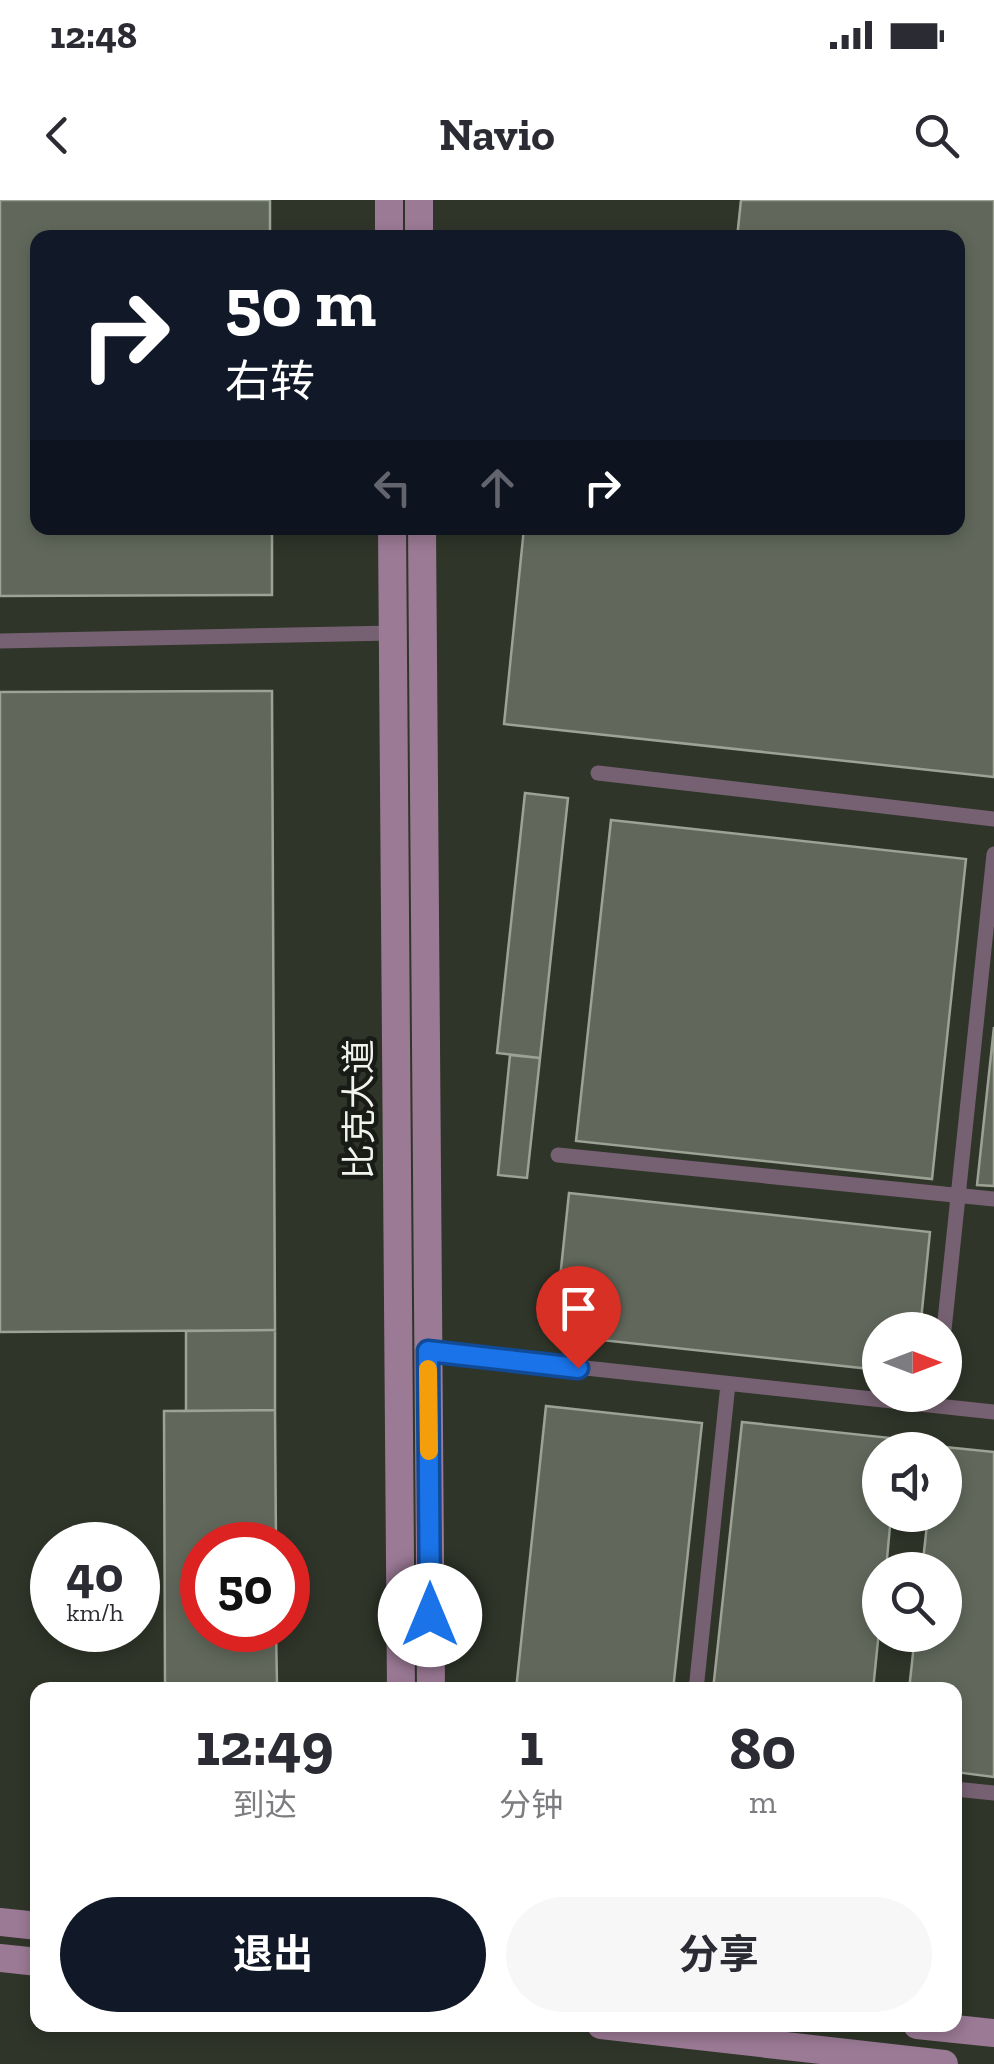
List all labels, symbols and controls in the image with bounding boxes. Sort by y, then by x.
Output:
text: 12:48 [50,12,137,58]
icon: back [30,108,85,163]
text: Navio [439,108,555,162]
icon: search [909,108,964,163]
text: 50 m [225,260,376,344]
icon: right [60,270,190,400]
text: 右转 [225,355,315,409]
icon: left [365,460,420,515]
icon: ahead [470,460,525,515]
icon: right [575,460,630,515]
street label: 比克大道 [338,1039,380,1179]
pin [536,1266,621,1369]
icon: arrive [551,1281,606,1336]
north arrow [862,1312,962,1412]
map controls [862,1312,962,1652]
button: sound [862,1432,962,1532]
speed limit sign: 50 [180,1522,310,1652]
text: 40 [66,1545,124,1605]
button: search [862,1552,962,1652]
position arrow [378,1563,482,1667]
text: km/h [66,1597,124,1627]
text: 12:49 [196,1708,334,1780]
text: 1 [519,1708,543,1780]
text: 80 [729,1712,796,1784]
text: m [749,1783,777,1821]
text: 到达 [233,1786,297,1824]
text: 分钟 [499,1786,563,1824]
button: 退出 [60,1897,486,2012]
button: 分享 [506,1897,932,2012]

